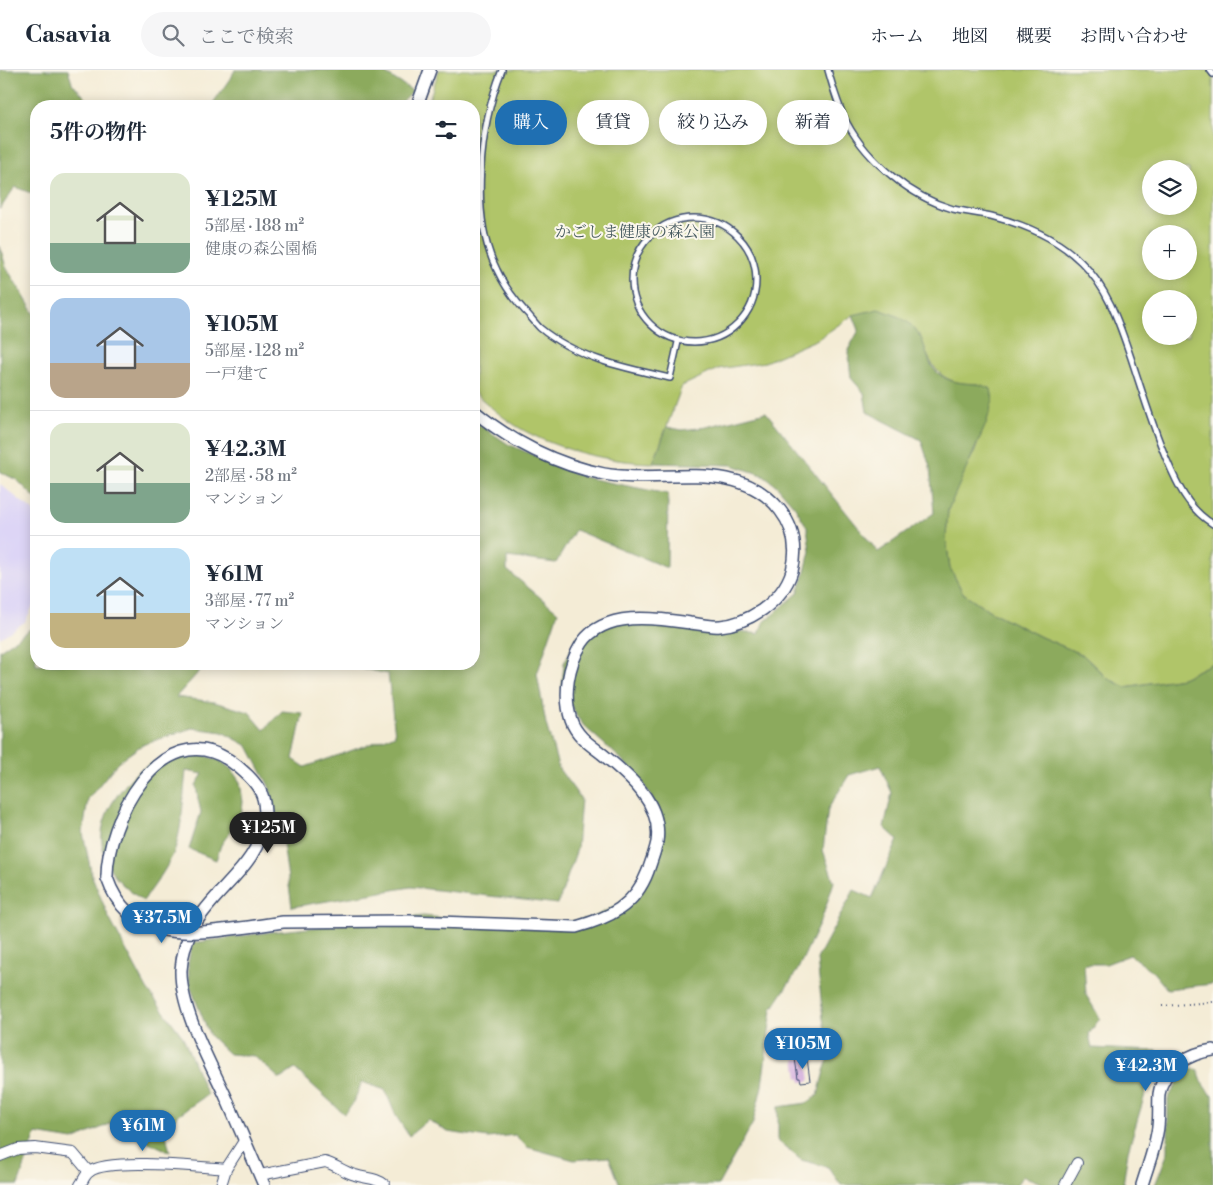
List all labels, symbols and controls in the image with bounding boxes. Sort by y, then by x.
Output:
search box [141,12,491,57]
text: Casavia [25,20,111,50]
icon: search [159,21,187,49]
text: ここで検索 [199,25,294,49]
text: ホーム [870,25,924,48]
text: 地図 [952,25,988,48]
text: 概要 [1016,25,1052,48]
text: お問い合わせ [1080,25,1188,48]
chip: 購入 [495,100,567,145]
chip: 賃貸 [577,100,649,145]
chip: 絞り込み [659,100,767,145]
chip: 新着 [777,100,849,145]
icon: filters [432,116,460,144]
text: 5件の物件 [50,120,147,146]
map controls [1142,160,1197,345]
button: layers [1142,160,1197,215]
text: ¥125M [205,187,277,213]
icon: home [90,193,150,253]
text: 5部屋 · 188 m² [205,216,304,236]
park label: かごしま健康の森公園 [555,222,715,242]
button: + [1142,225,1197,280]
text: 健康の森公園橋 [205,239,317,259]
button: − [1142,290,1197,345]
text: ¥105M [205,312,278,338]
icon: home [90,318,150,378]
text: 5部屋 · 128 m² [205,341,304,361]
text: 一戸建て [205,364,269,384]
text: ¥42.3M [205,437,286,463]
icon: home [90,443,150,503]
text: 2部屋 · 58 m² [205,466,297,486]
text: マンション [205,489,284,509]
text: ¥61M [205,562,263,588]
icon: home [90,568,150,628]
text: 3部屋 · 77 m² [205,591,294,611]
text: マンション [205,614,284,634]
pin: ¥125M [233,812,303,854]
text: ¥125M [240,818,296,838]
pin: ¥37.5M [121,902,203,944]
text: ¥37.5M [132,908,192,928]
pin: ¥105M [768,1028,838,1070]
text: ¥105M [775,1034,831,1054]
pin: ¥42.3M [1105,1050,1187,1092]
text: ¥42.3M [1115,1056,1177,1076]
pin: ¥61M [113,1110,173,1152]
text: ¥61M [121,1116,165,1136]

